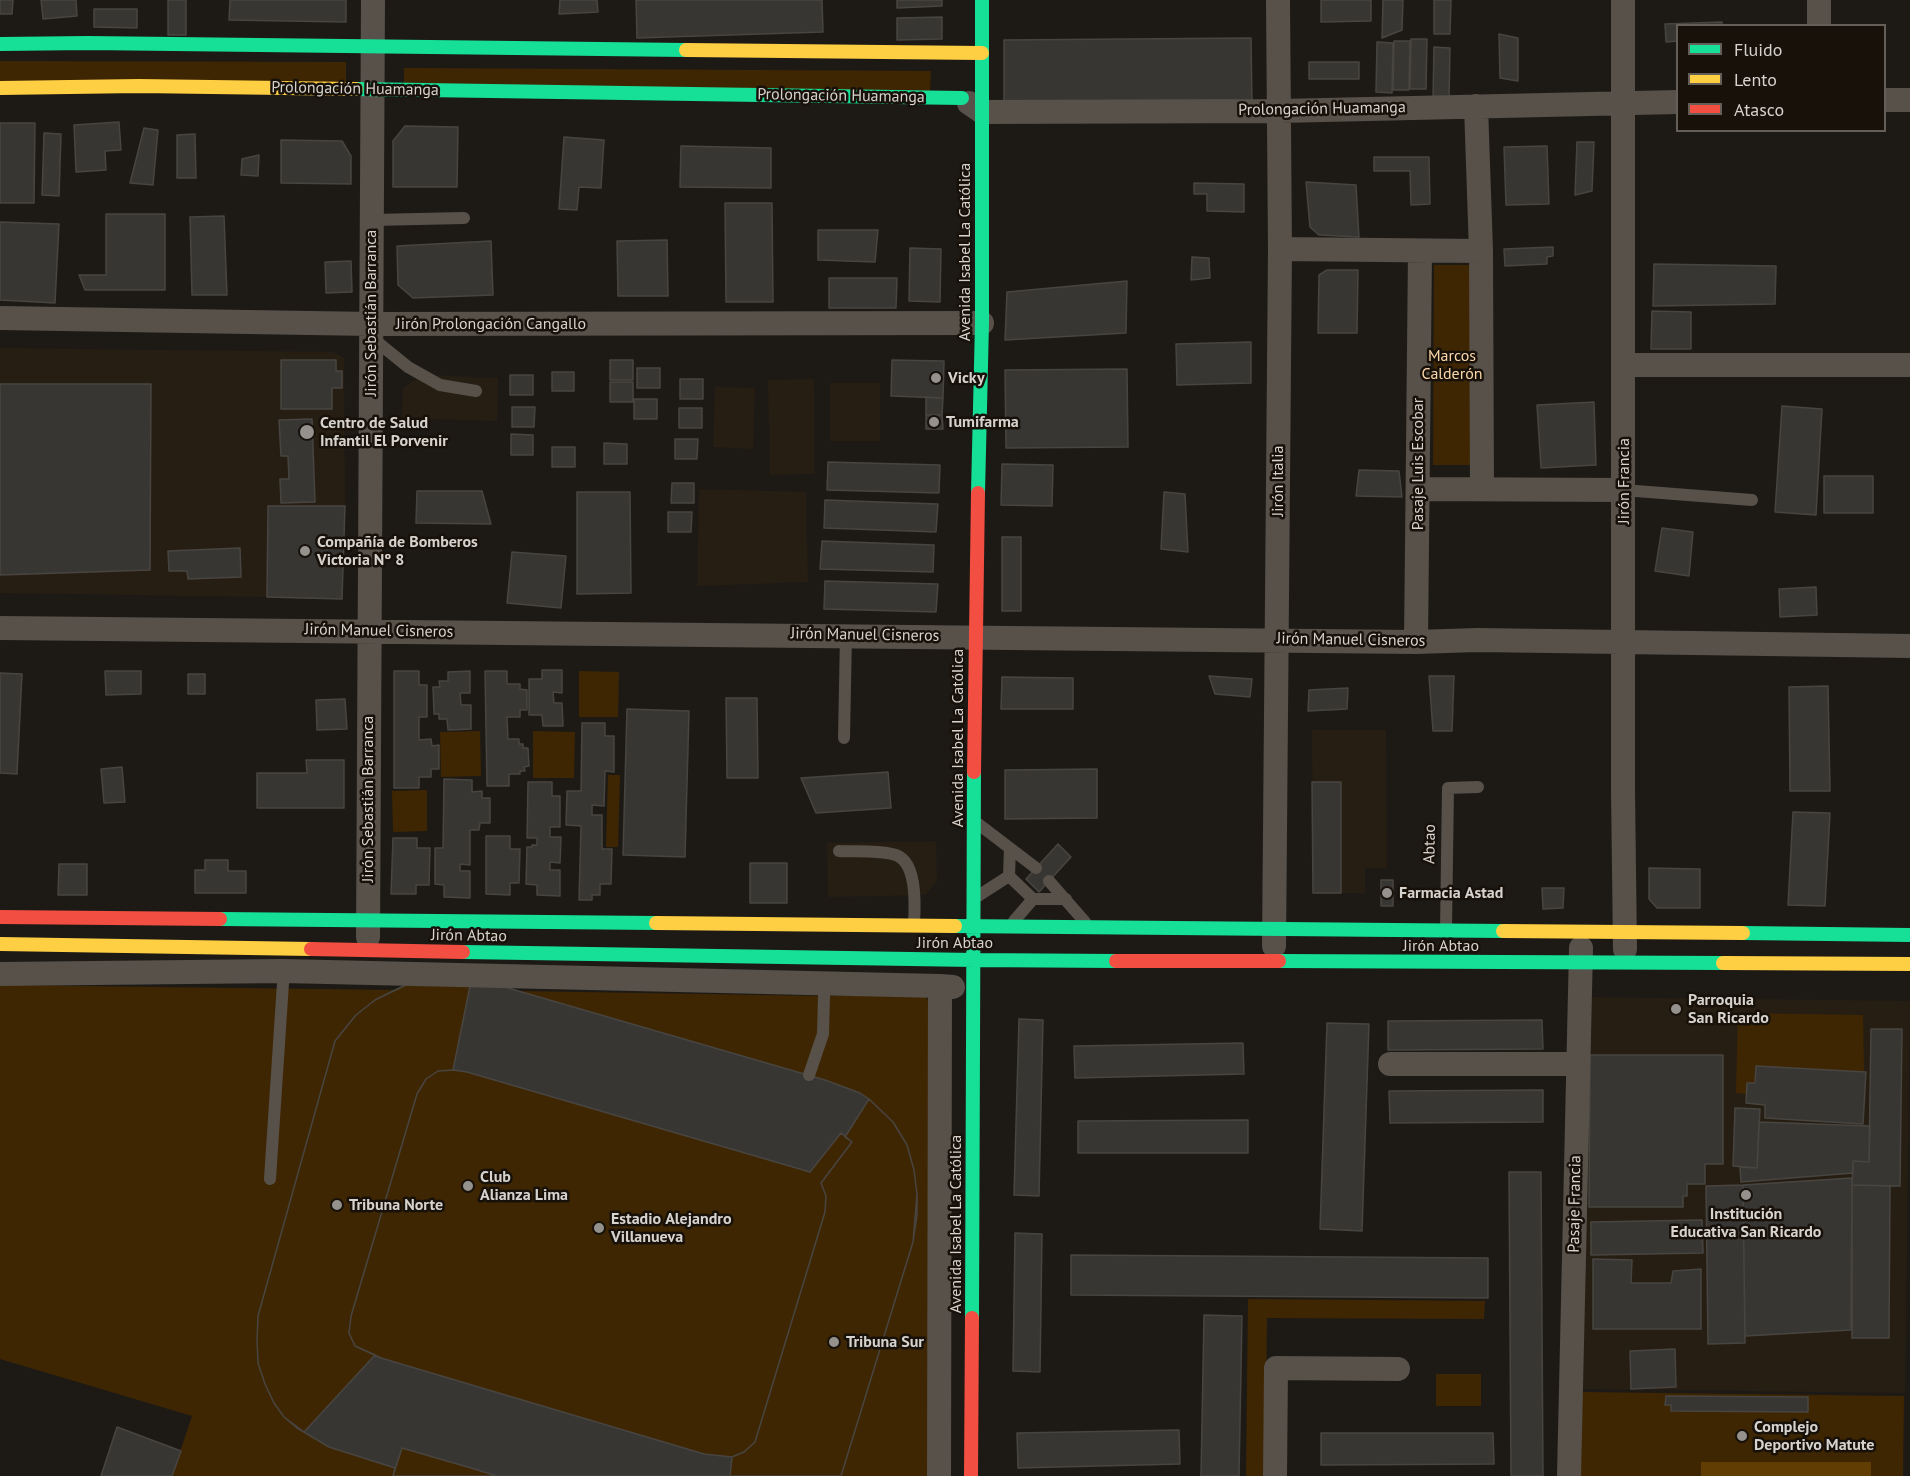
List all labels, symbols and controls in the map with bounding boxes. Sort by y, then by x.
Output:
legend [1676,24,1886,132]
text: Fluido [1734,38,1782,61]
text: Lento [1734,68,1777,91]
street label: Prolongación Huamanga [271,78,439,100]
street label: Prolongación Huamanga [757,85,925,107]
street label: Prolongación Huamanga [1238,98,1406,120]
text: Atasco [1734,98,1784,121]
street label: Avenida Isabel La Católica [955,163,975,341]
street label: Jirón Sebastián Barranca [361,230,381,396]
street label: Jirón Prolongación Cangallo [396,314,586,334]
park label: Marcos Calderón [1422,346,1482,384]
place label: Vicky [948,368,985,388]
marker: Vicky [929,371,943,385]
street label: Pasaje Luis Escobar [1408,398,1428,530]
place label: Tumifarma [946,412,1019,432]
place label: Centro de Salud Infantil El Porvenir [320,413,448,451]
marker: Tumifarma [927,415,941,429]
marker: Centro de Salud Infantil El Porvenir [298,423,316,441]
street label: Jirón Francia [1614,438,1634,524]
street label: Jirón Italia [1268,446,1288,516]
place label: Compañía de Bomberos Victoria Nº 8 [317,532,478,570]
marker: Compañía de Bomberos Victoria Nº 8 [298,544,312,558]
street label: Jirón Manuel Cisneros [304,620,454,642]
street label: Jirón Manuel Cisneros [790,624,940,646]
street label: Jirón Manuel Cisneros [1276,629,1426,651]
street label: Avenida Isabel La Católica [948,649,968,827]
street label: Jirón Sebastián Barranca [358,716,378,882]
street label: Abtao [1420,824,1440,864]
place label: Farmacia Astad [1399,883,1503,903]
marker: Farmacia Astad [1380,886,1394,900]
street label: Jirón Abtao [431,926,507,946]
street label: Jirón Abtao [917,933,993,953]
street label: Jirón Abtao [1403,936,1479,956]
place label: Parroquia San Ricardo [1688,990,1769,1028]
marker: Parroquia San Ricardo [1669,1002,1683,1016]
street label: Avenida Isabel La Católica [946,1135,966,1313]
street label: Pasaje Francia [1565,1155,1585,1253]
place label: Club Alianza Lima [480,1167,568,1205]
marker: Club Alianza Lima [461,1179,475,1193]
marker: Institución Educativa San Ricardo [1739,1188,1753,1202]
place label: Tribuna Norte [349,1195,443,1215]
marker: Tribuna Norte [330,1198,344,1212]
place label: Institución Educativa San Ricardo [1671,1204,1821,1242]
place label: Estadio Alejandro Villanueva [611,1209,731,1247]
marker: Estadio Alejandro Villanueva [592,1221,606,1235]
place label: Tribuna Sur [846,1332,924,1352]
marker: Tribuna Sur [827,1335,841,1349]
place label: Complejo Deportivo Matute [1754,1417,1874,1455]
marker: Complejo Deportivo Matute [1735,1429,1749,1443]

